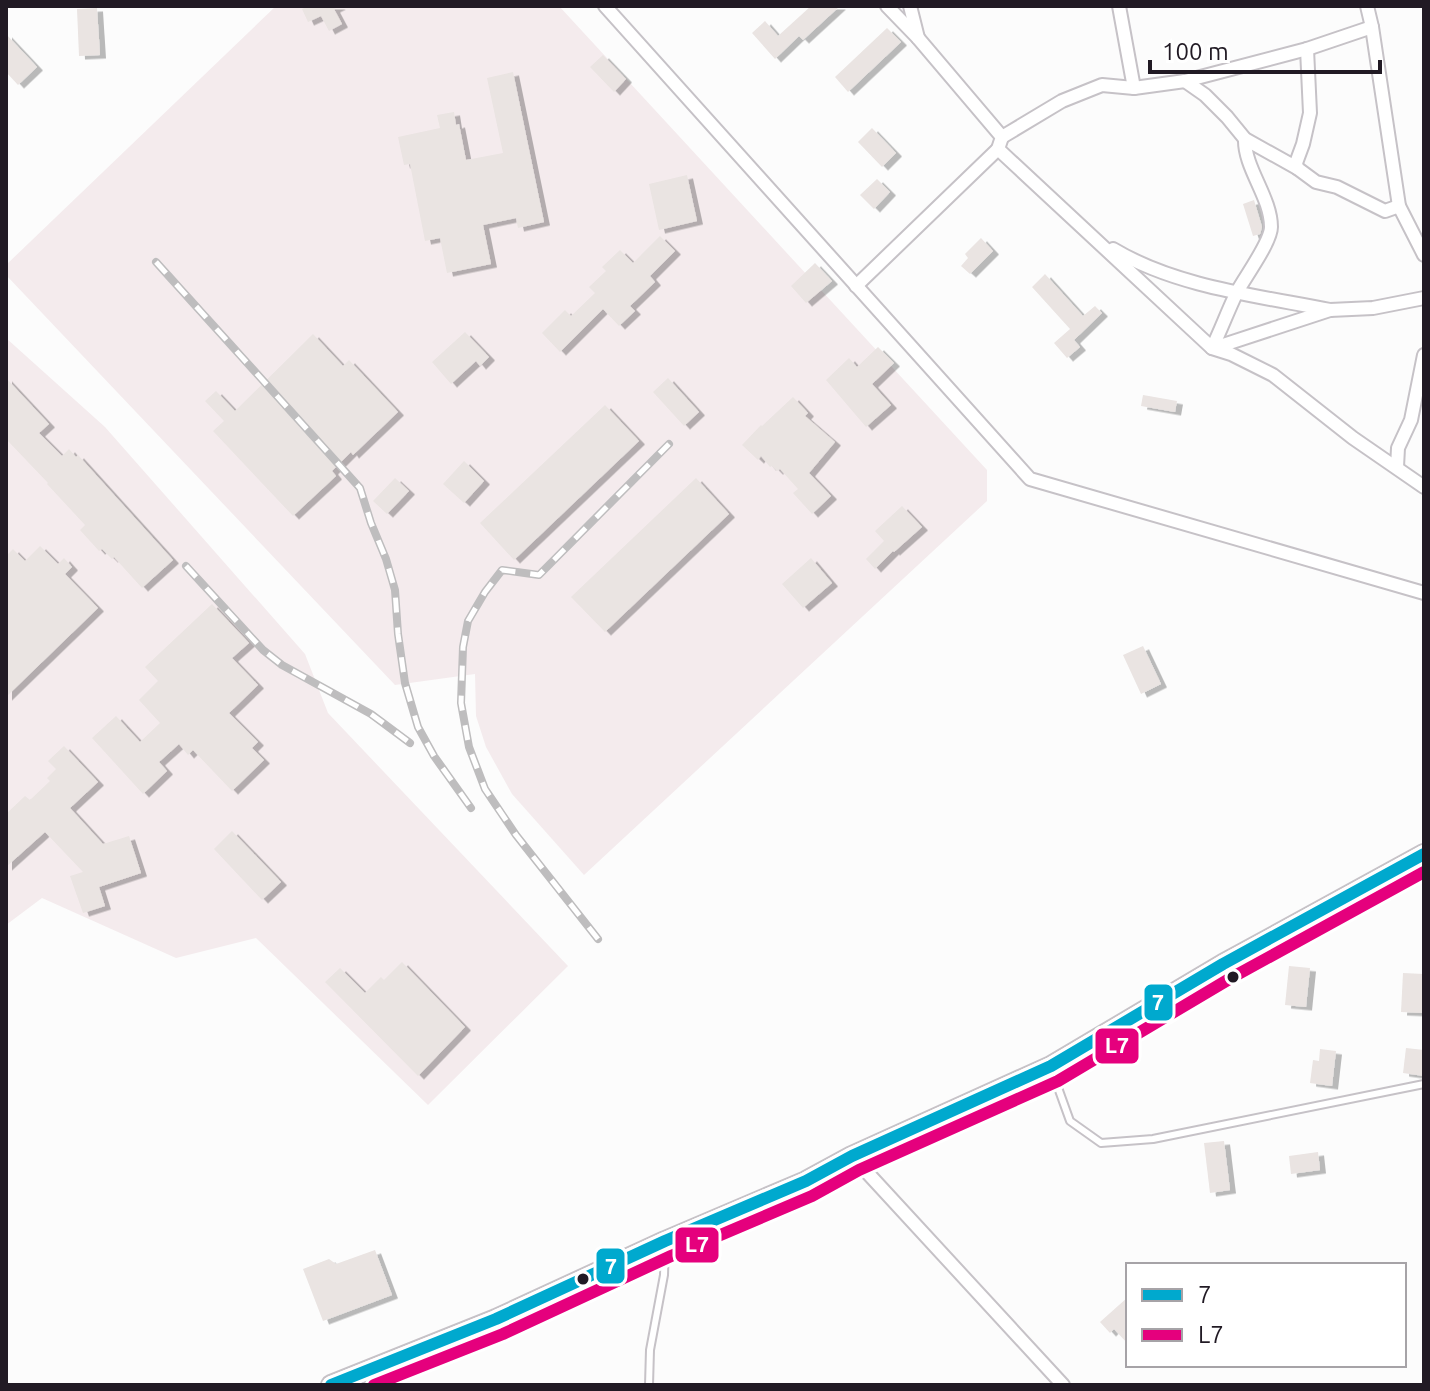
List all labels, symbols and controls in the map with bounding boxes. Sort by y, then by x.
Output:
scale bar [1150,24,1380,74]
text: 100 m [1162,38,1229,65]
unlabelled marker [1225,969,1241,985]
line badge: 7 [1143,983,1174,1022]
text: 7 [1152,989,1164,1014]
line badge: L7 [1094,1027,1140,1065]
text: L7 [1105,1032,1129,1057]
line badge: L7 [674,1226,720,1264]
text: L7 [685,1231,709,1256]
line badge: 7 [595,1247,626,1285]
text: 7 [605,1253,617,1278]
legend [1126,1263,1406,1367]
unlabelled marker [575,1271,591,1287]
text: 7 [1198,1281,1212,1308]
text: L7 [1198,1321,1224,1348]

